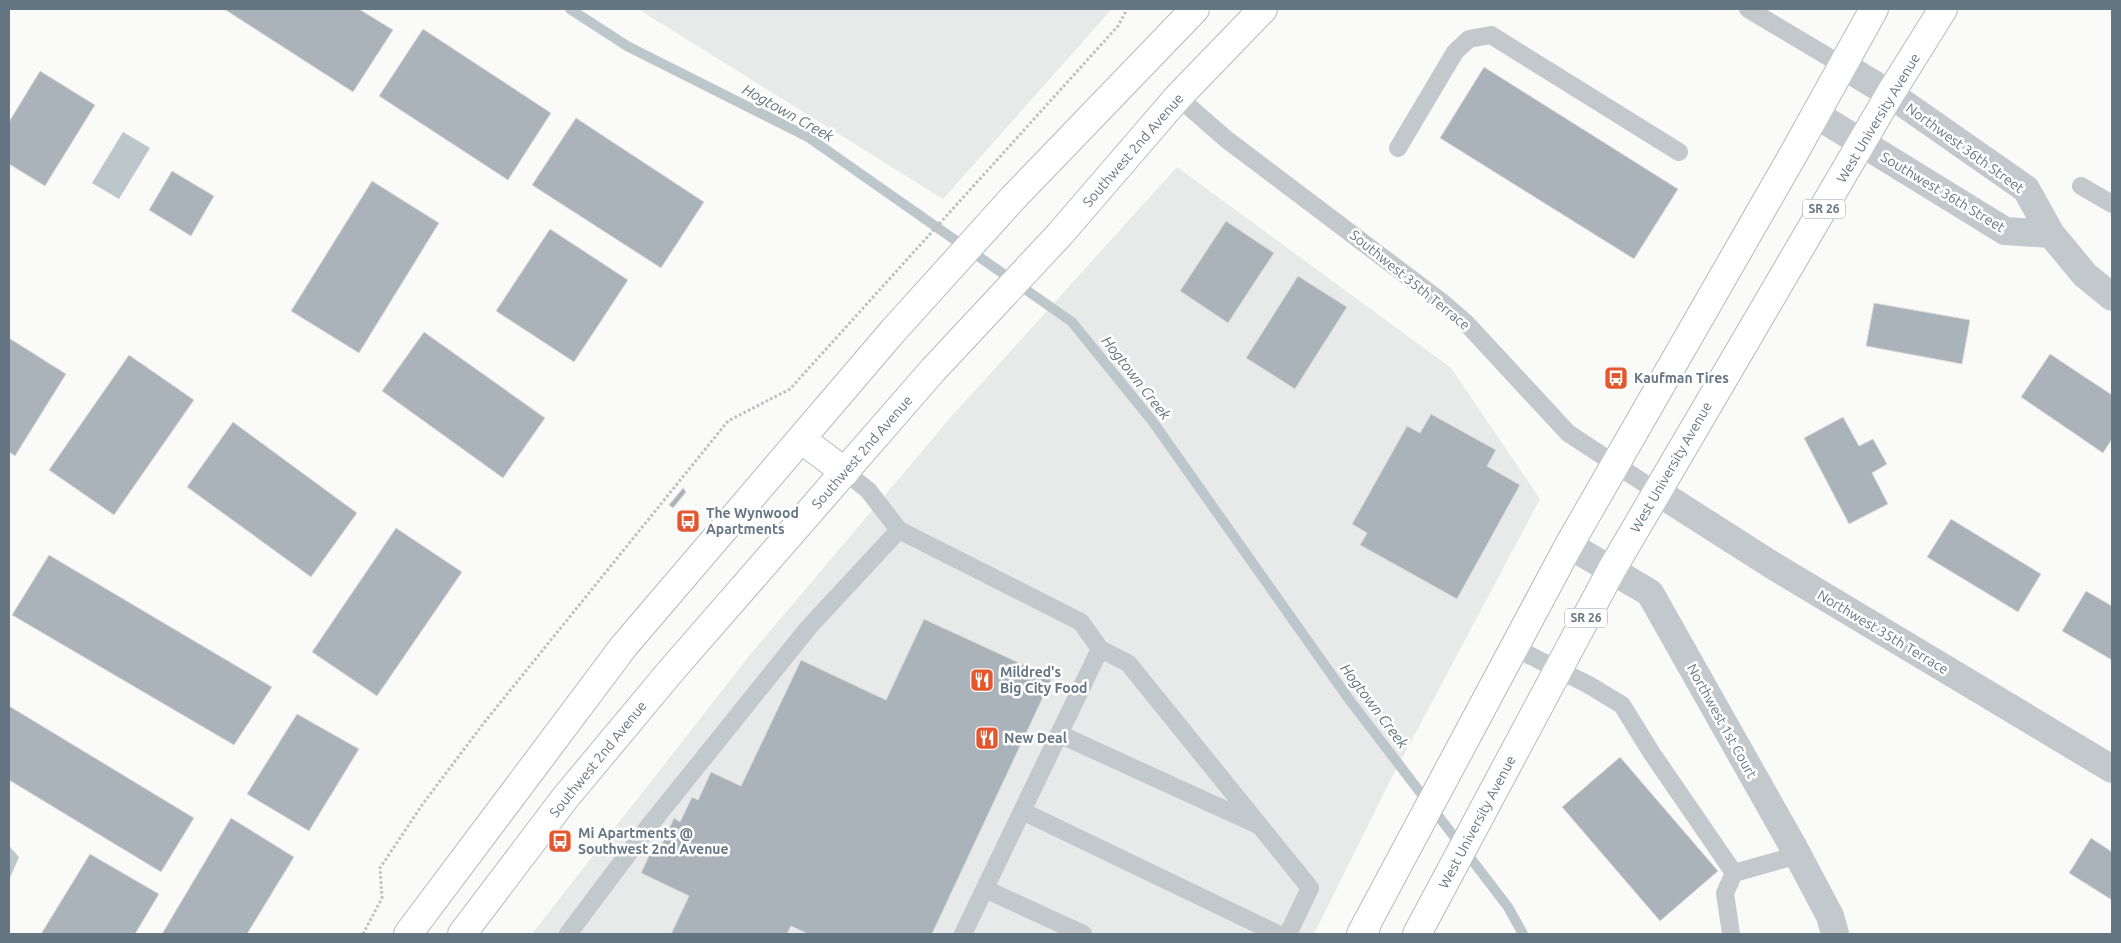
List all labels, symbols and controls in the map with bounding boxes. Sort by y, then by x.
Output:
street label: West University Avenue [1833,50,1923,186]
water label: Hogtown Creek [740,80,837,145]
street label: Southwest 2nd Avenue [1079,90,1187,210]
street label: Northwest 36th Street [1903,100,2028,196]
street label: Southwest 36th Street [1878,149,2008,236]
road number: SR 26 [1803,200,1845,218]
street label: Southwest 35th Terrace [1347,227,1473,333]
water label: Hogtown Creek [1098,332,1175,423]
bus stop icon: Kaufman Tires [1603,365,1629,391]
place label: Kaufman Tires [1634,370,1729,386]
street label: Southwest 2nd Avenue [808,392,916,512]
street label: West University Avenue [1627,399,1715,535]
place label: The Wynwood Apartments [706,505,799,537]
bus stop icon: The Wynwood Apartments [675,508,701,534]
street label: Northwest 35th Terrace [1815,587,1951,677]
road number: SR 26 [1565,608,1607,628]
water label: Hogtown Creek [1337,660,1412,752]
street label: Northwest 1st Court [1684,661,1760,782]
place label: Mildred's Big City Food [1000,664,1087,696]
restaurant icon: Mildred's Big City Food [969,667,995,693]
street label: Southwest 2nd Avenue [546,698,650,820]
restaurant icon: New Deal [974,725,1000,751]
place label: New Deal [1004,730,1067,746]
street label: West University Avenue [1435,753,1519,891]
place label: Mi Apartments @ Southwest 2nd Avenue [578,825,729,857]
bus stop icon: Mi Apartments @ Southwest 2nd Avenue [547,828,573,854]

